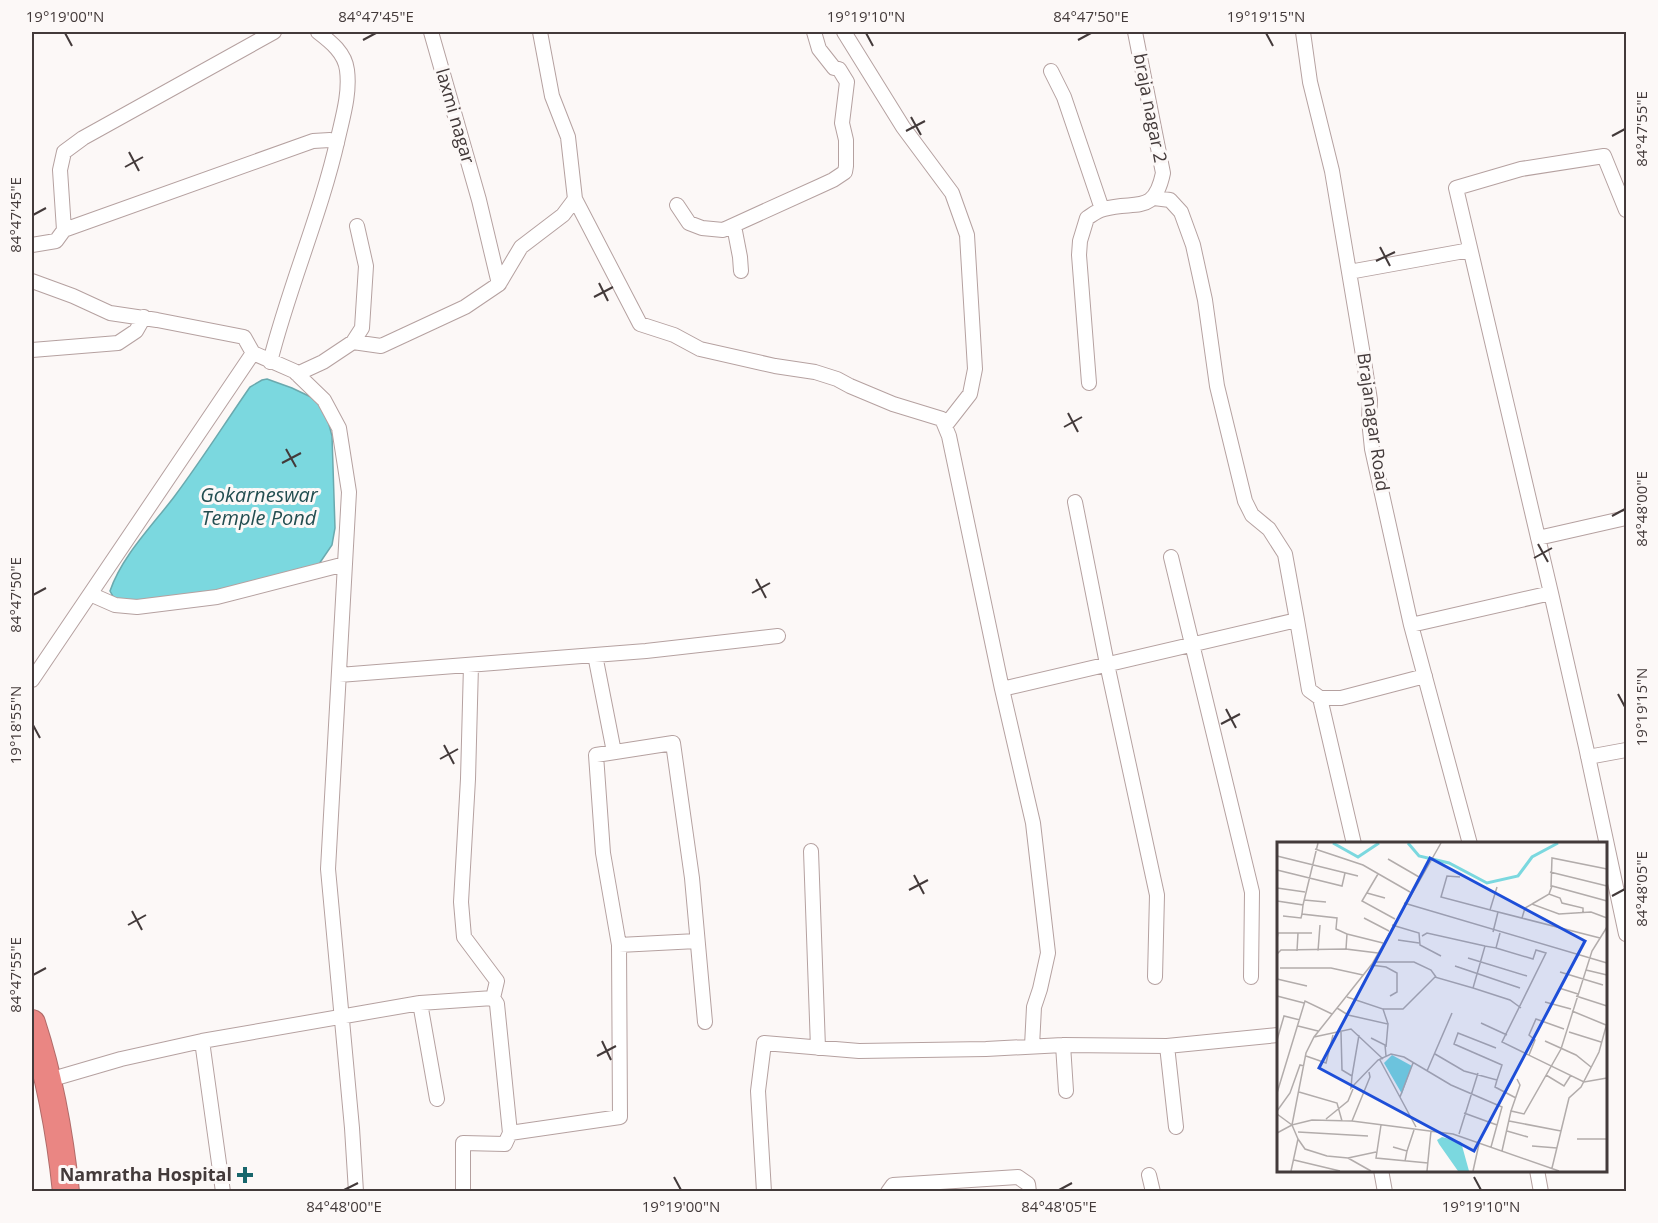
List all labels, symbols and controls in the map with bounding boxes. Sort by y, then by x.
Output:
text: 19°19'00"N [26,6,104,26]
text: 84°47'45"E [338,6,414,26]
text: 19°19'10"N [827,6,905,26]
text: 84°47'50"E [1053,6,1129,26]
text: 19°19'15"N [1227,6,1305,26]
street label: braja nagar 2 [1129,51,1173,164]
street label: laxmi nagar [431,65,481,167]
text: 84°47'55"E [1631,91,1651,167]
text: 84°47'45"E [5,177,25,253]
street label: Brajanagar Road [1352,351,1396,493]
text: 84°48'00"E [1631,471,1651,547]
water label: Gokarneswar Temple Pond [200,481,319,531]
text: 84°47'50"E [5,557,25,633]
text: 19°19'15"N [1631,668,1651,746]
text: 19°18'55"N [5,686,25,764]
inset map [1277,842,1607,1172]
text: 84°48'05"E [1631,851,1651,927]
text: 84°47'55"E [5,937,25,1013]
place label: Namratha Hospital [60,1162,232,1186]
marker: Namratha Hospital [236,1166,254,1184]
text: 84°48'00"E [306,1196,382,1216]
text: 19°19'00"N [642,1196,720,1216]
text: 84°48'05"E [1021,1196,1097,1216]
text: 19°19'10"N [1442,1196,1520,1216]

